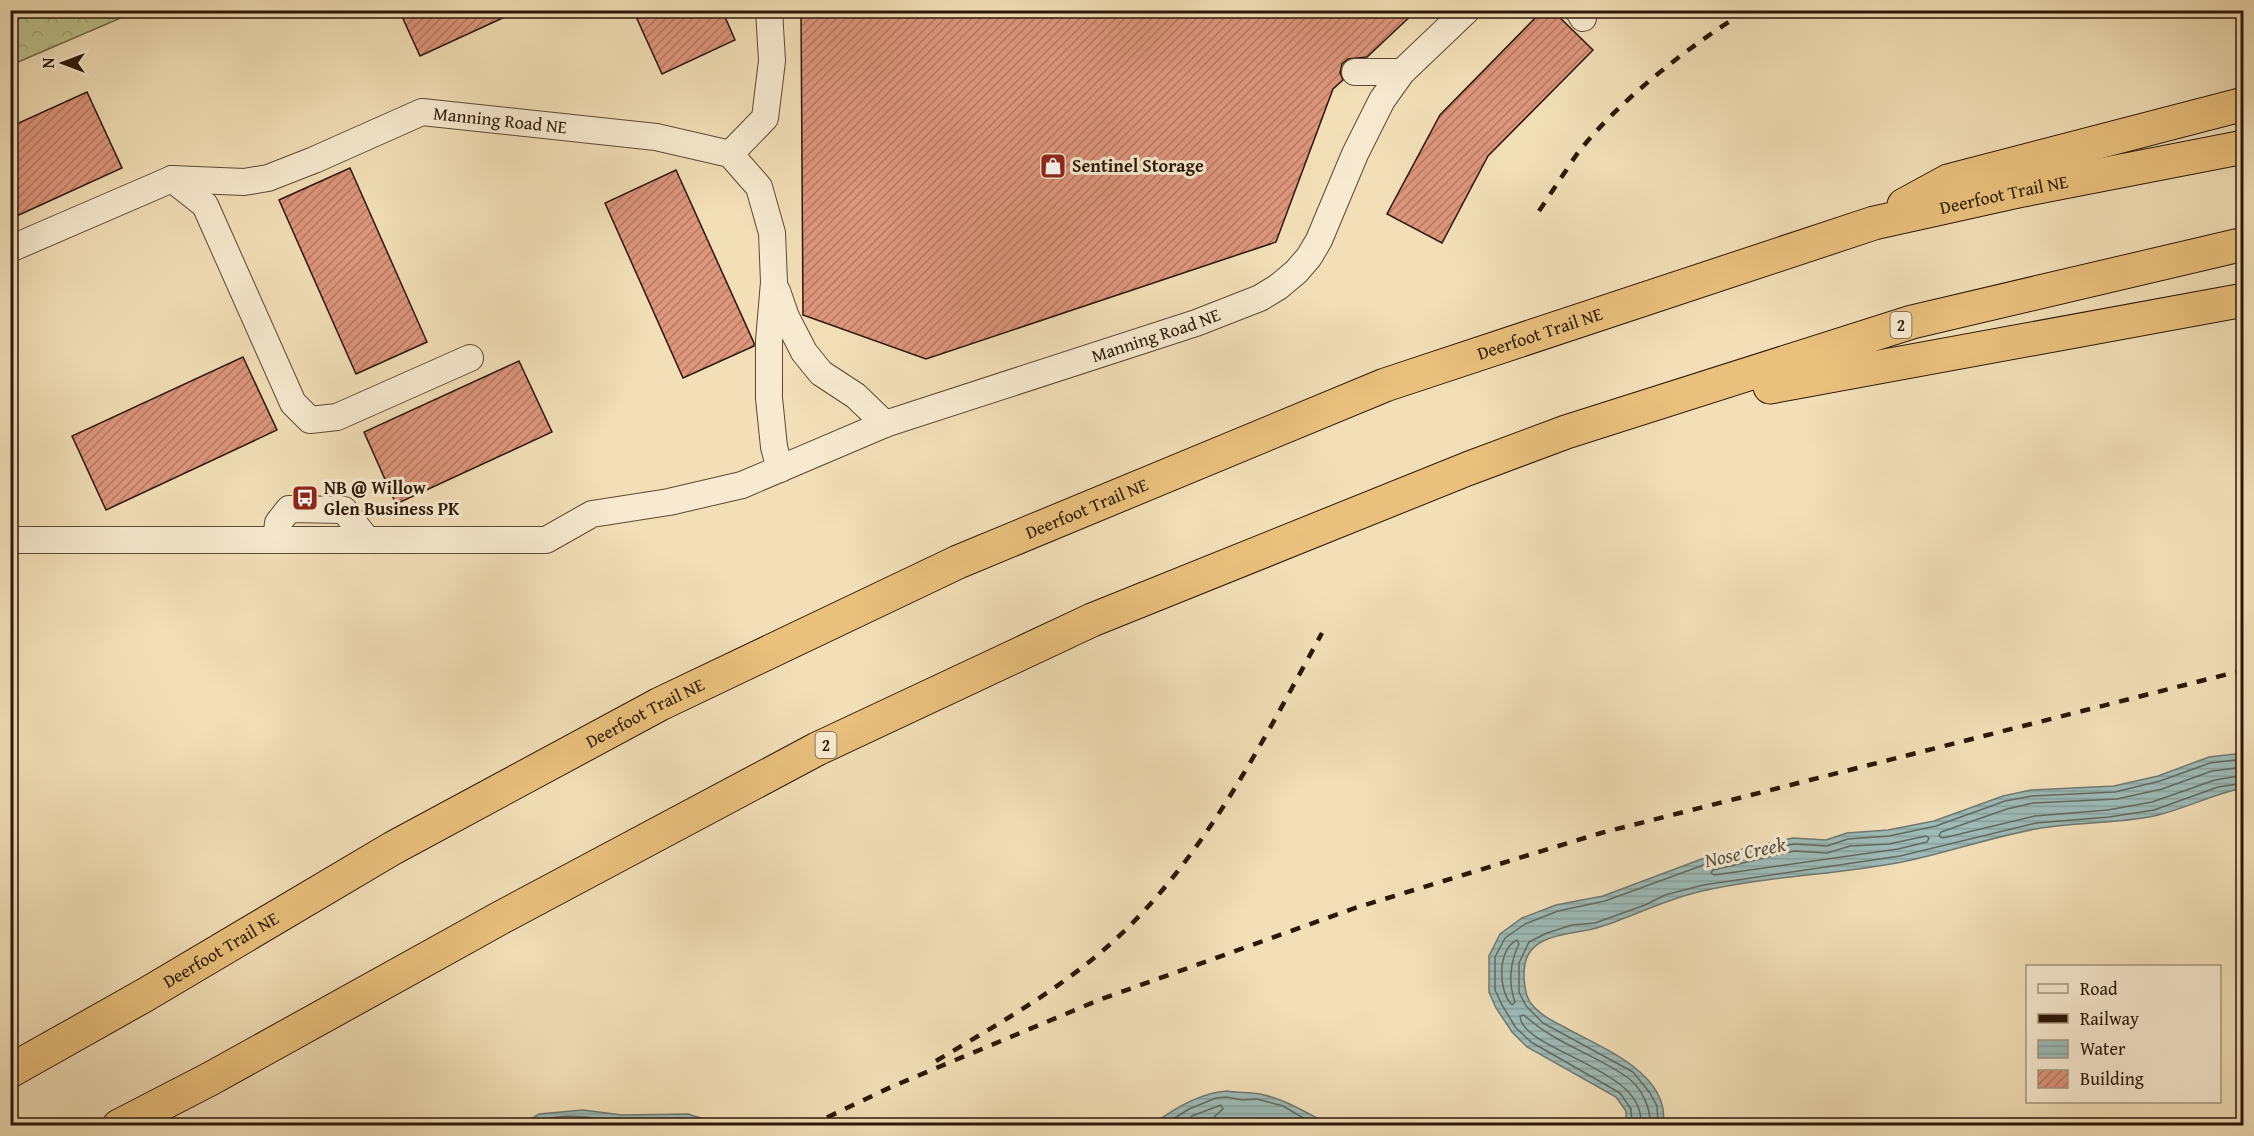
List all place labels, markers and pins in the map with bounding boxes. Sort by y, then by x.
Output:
shop icon: Sentinel Storage [1038,151,1068,181]
place label: Sentinel Storage [1072,152,1204,179]
place label: NB @ Willow Glen Business PK [324,474,460,522]
bus stop icon: NB @ Willow Glen Business PK [290,483,320,513]

